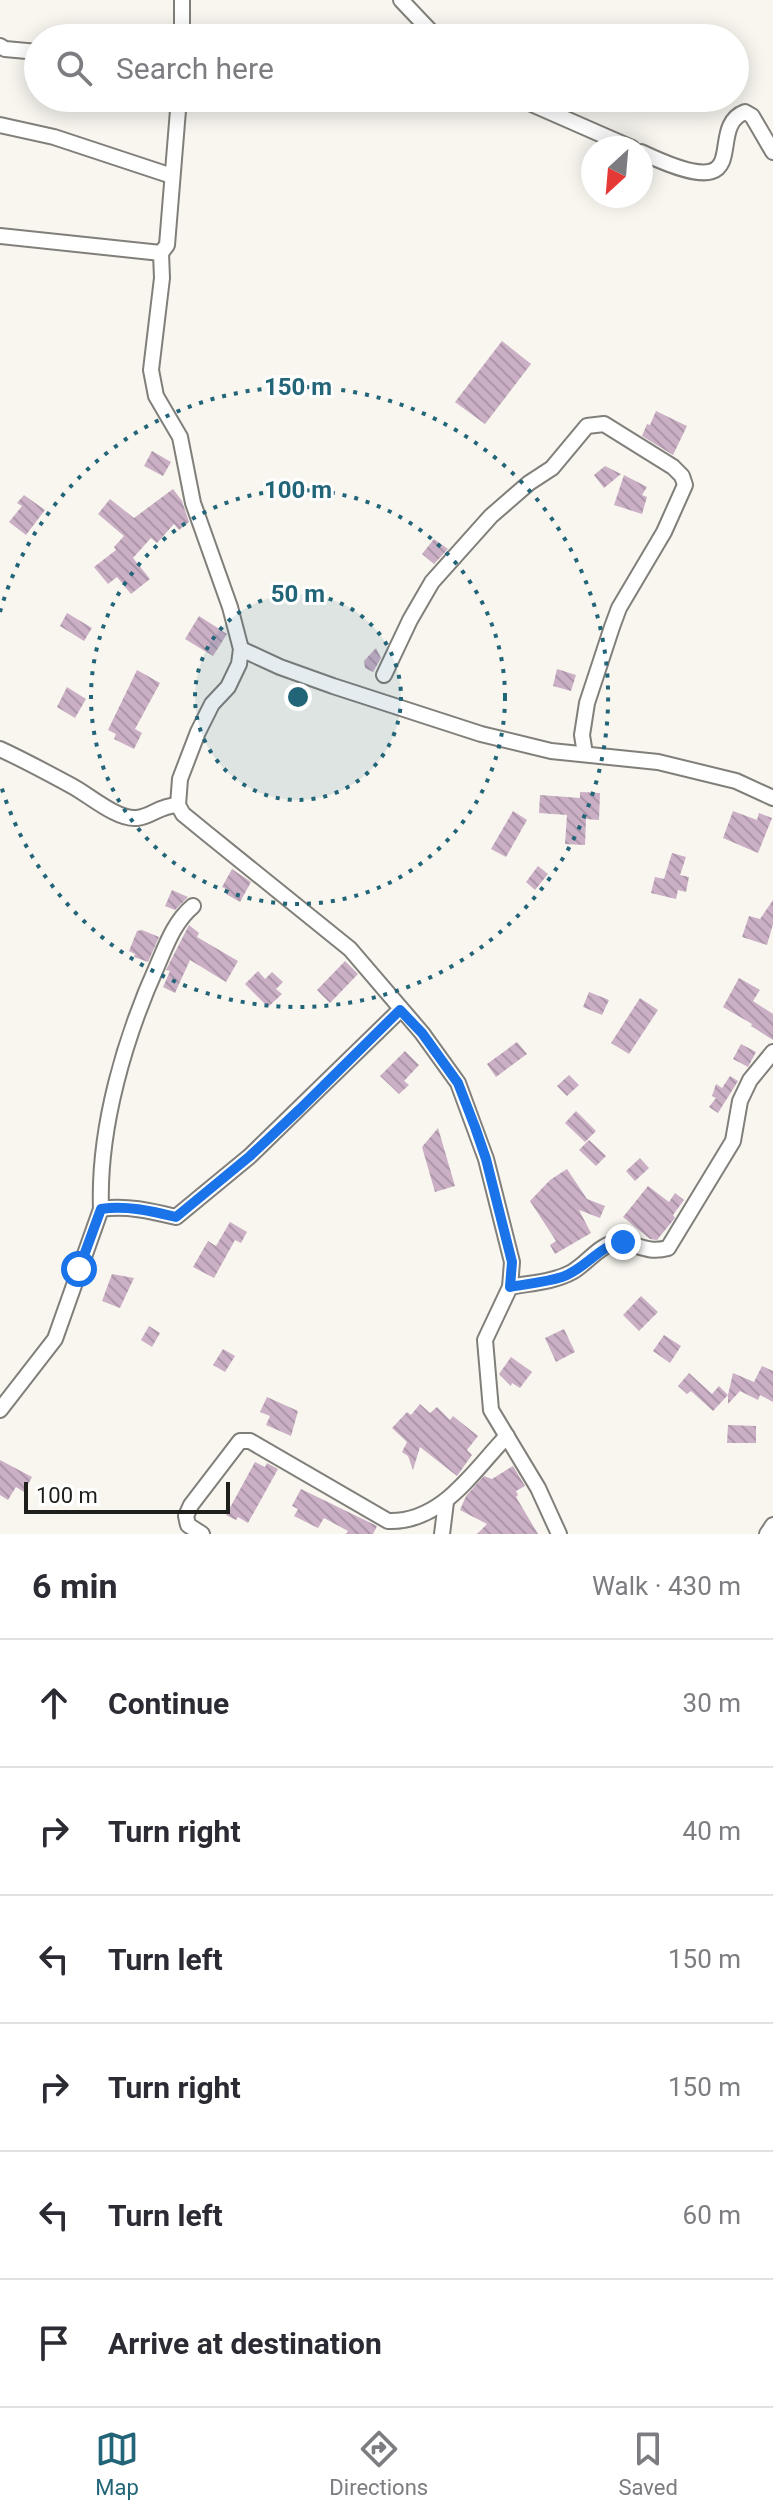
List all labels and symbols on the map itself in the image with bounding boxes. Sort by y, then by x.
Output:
north arrow [581,136,653,208]
text: 150 m [264,373,332,401]
text: 100 m [264,476,332,504]
text: 50 m [271,580,325,608]
centre of rings [284,683,312,711]
route end [605,1224,641,1260]
route start [61,1251,97,1287]
scale bar [24,1478,230,1514]

